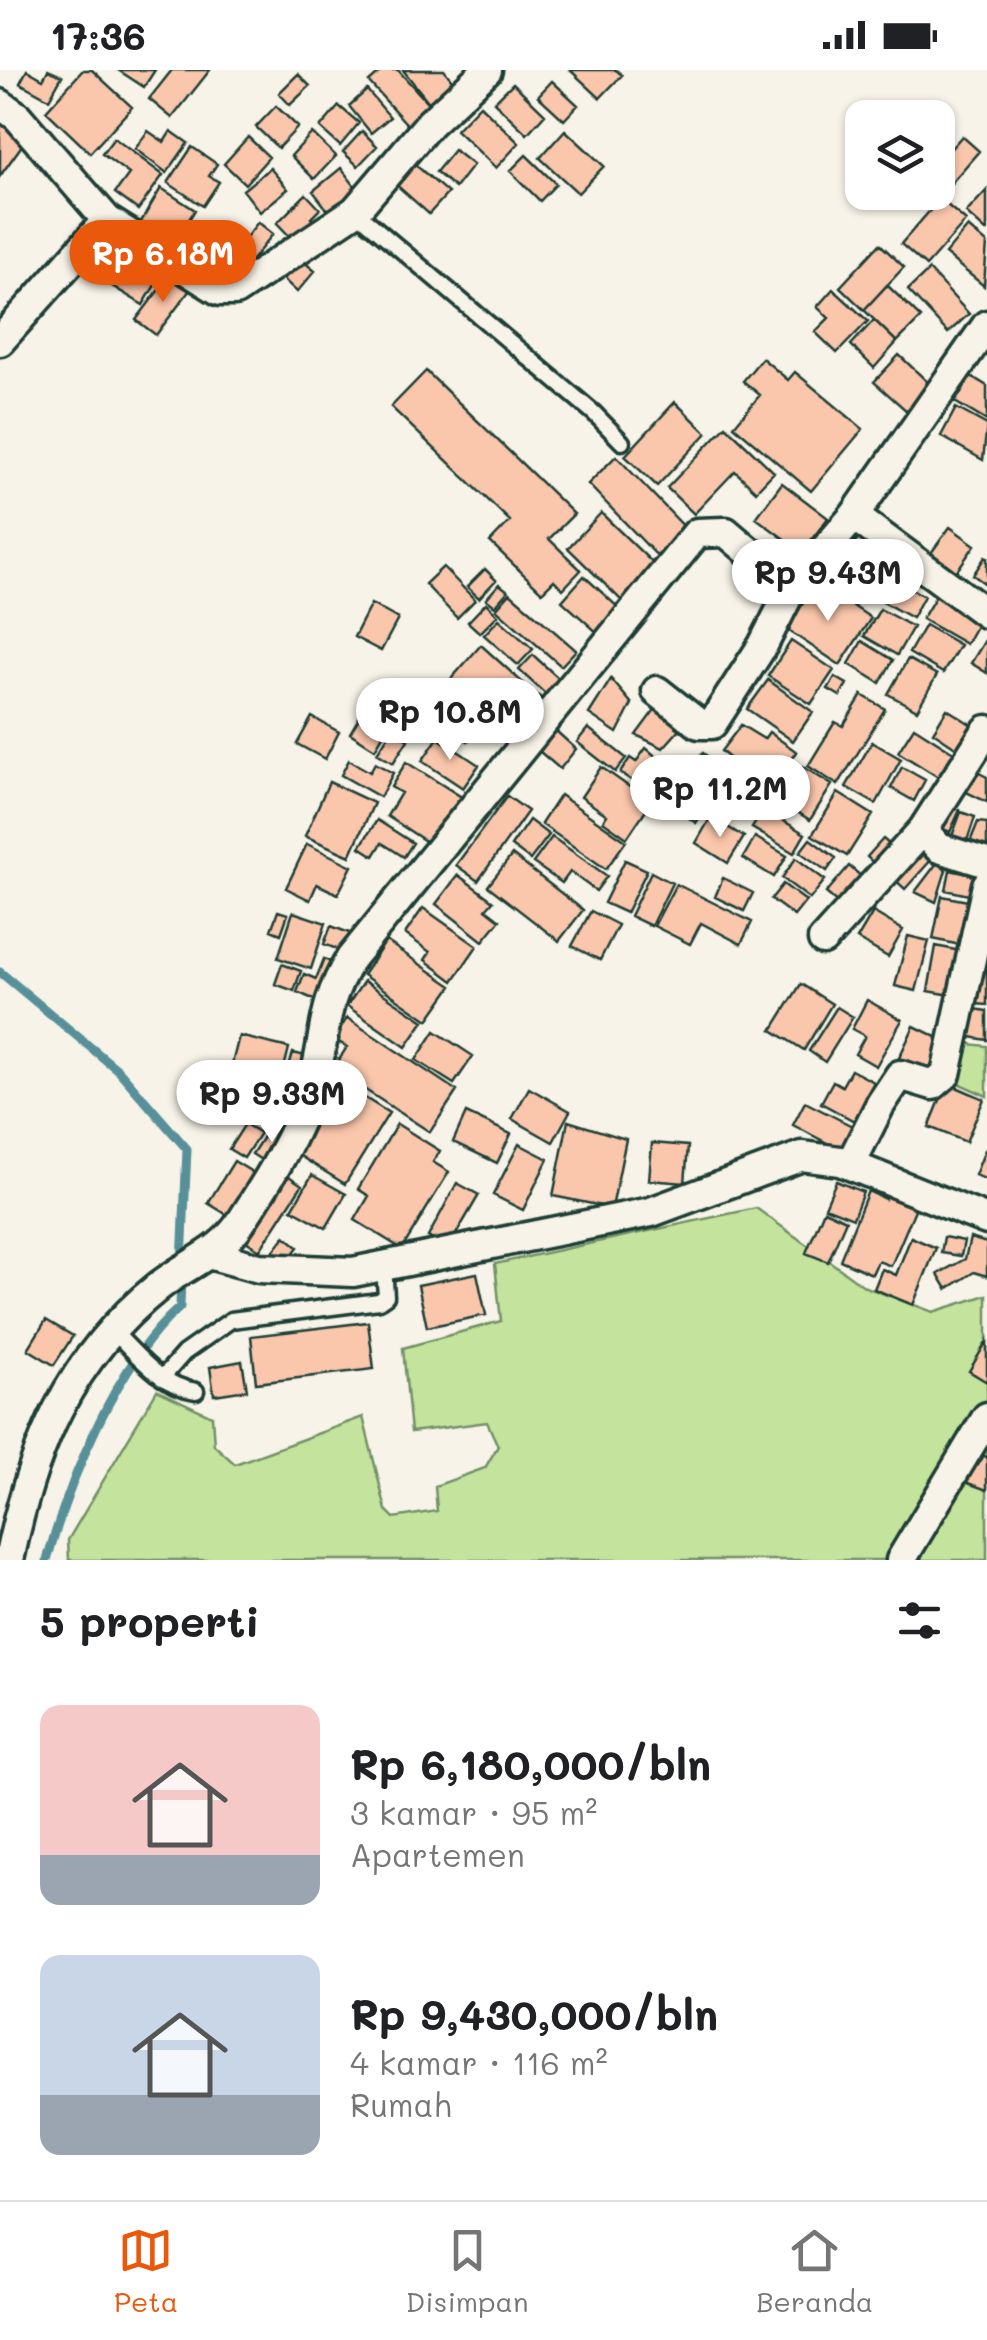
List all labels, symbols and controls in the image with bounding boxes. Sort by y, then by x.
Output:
text: 17:36 [50,10,146,60]
map controls [845,100,955,210]
button: layers [845,100,955,210]
pin: Rp 6.18M [60,220,266,305]
text: Rp 6.18M [92,231,234,273]
pin: Rp 9.43M [725,539,931,624]
text: Rp 9.43M [754,550,902,592]
pin: Rp 10.8M [347,678,553,763]
text: Rp 10.8M [378,689,522,731]
pin: Rp 11.2M [617,755,823,840]
text: Rp 11.2M [652,766,788,808]
pin: Rp 9.33M [169,1060,375,1145]
text: Rp 9.33M [198,1071,346,1113]
text: 5 properti [40,1593,260,1648]
icon: filters [892,1593,947,1648]
text: Rp 6,180,000/bln [350,1736,711,1791]
icon: home [120,1745,240,1865]
text: 3 kamar · 95 m² [350,1791,597,1833]
text: Apartemen [350,1833,525,1875]
text: Rp 9,430,000/bln [350,1986,718,2041]
icon: home [120,1995,240,2115]
text: 4 kamar · 116 m² [350,2041,608,2083]
text: Rumah [350,2083,452,2125]
tab: Peta [114,2223,178,2319]
tab: Disimpan [406,2223,528,2319]
tab: Beranda [756,2223,873,2319]

